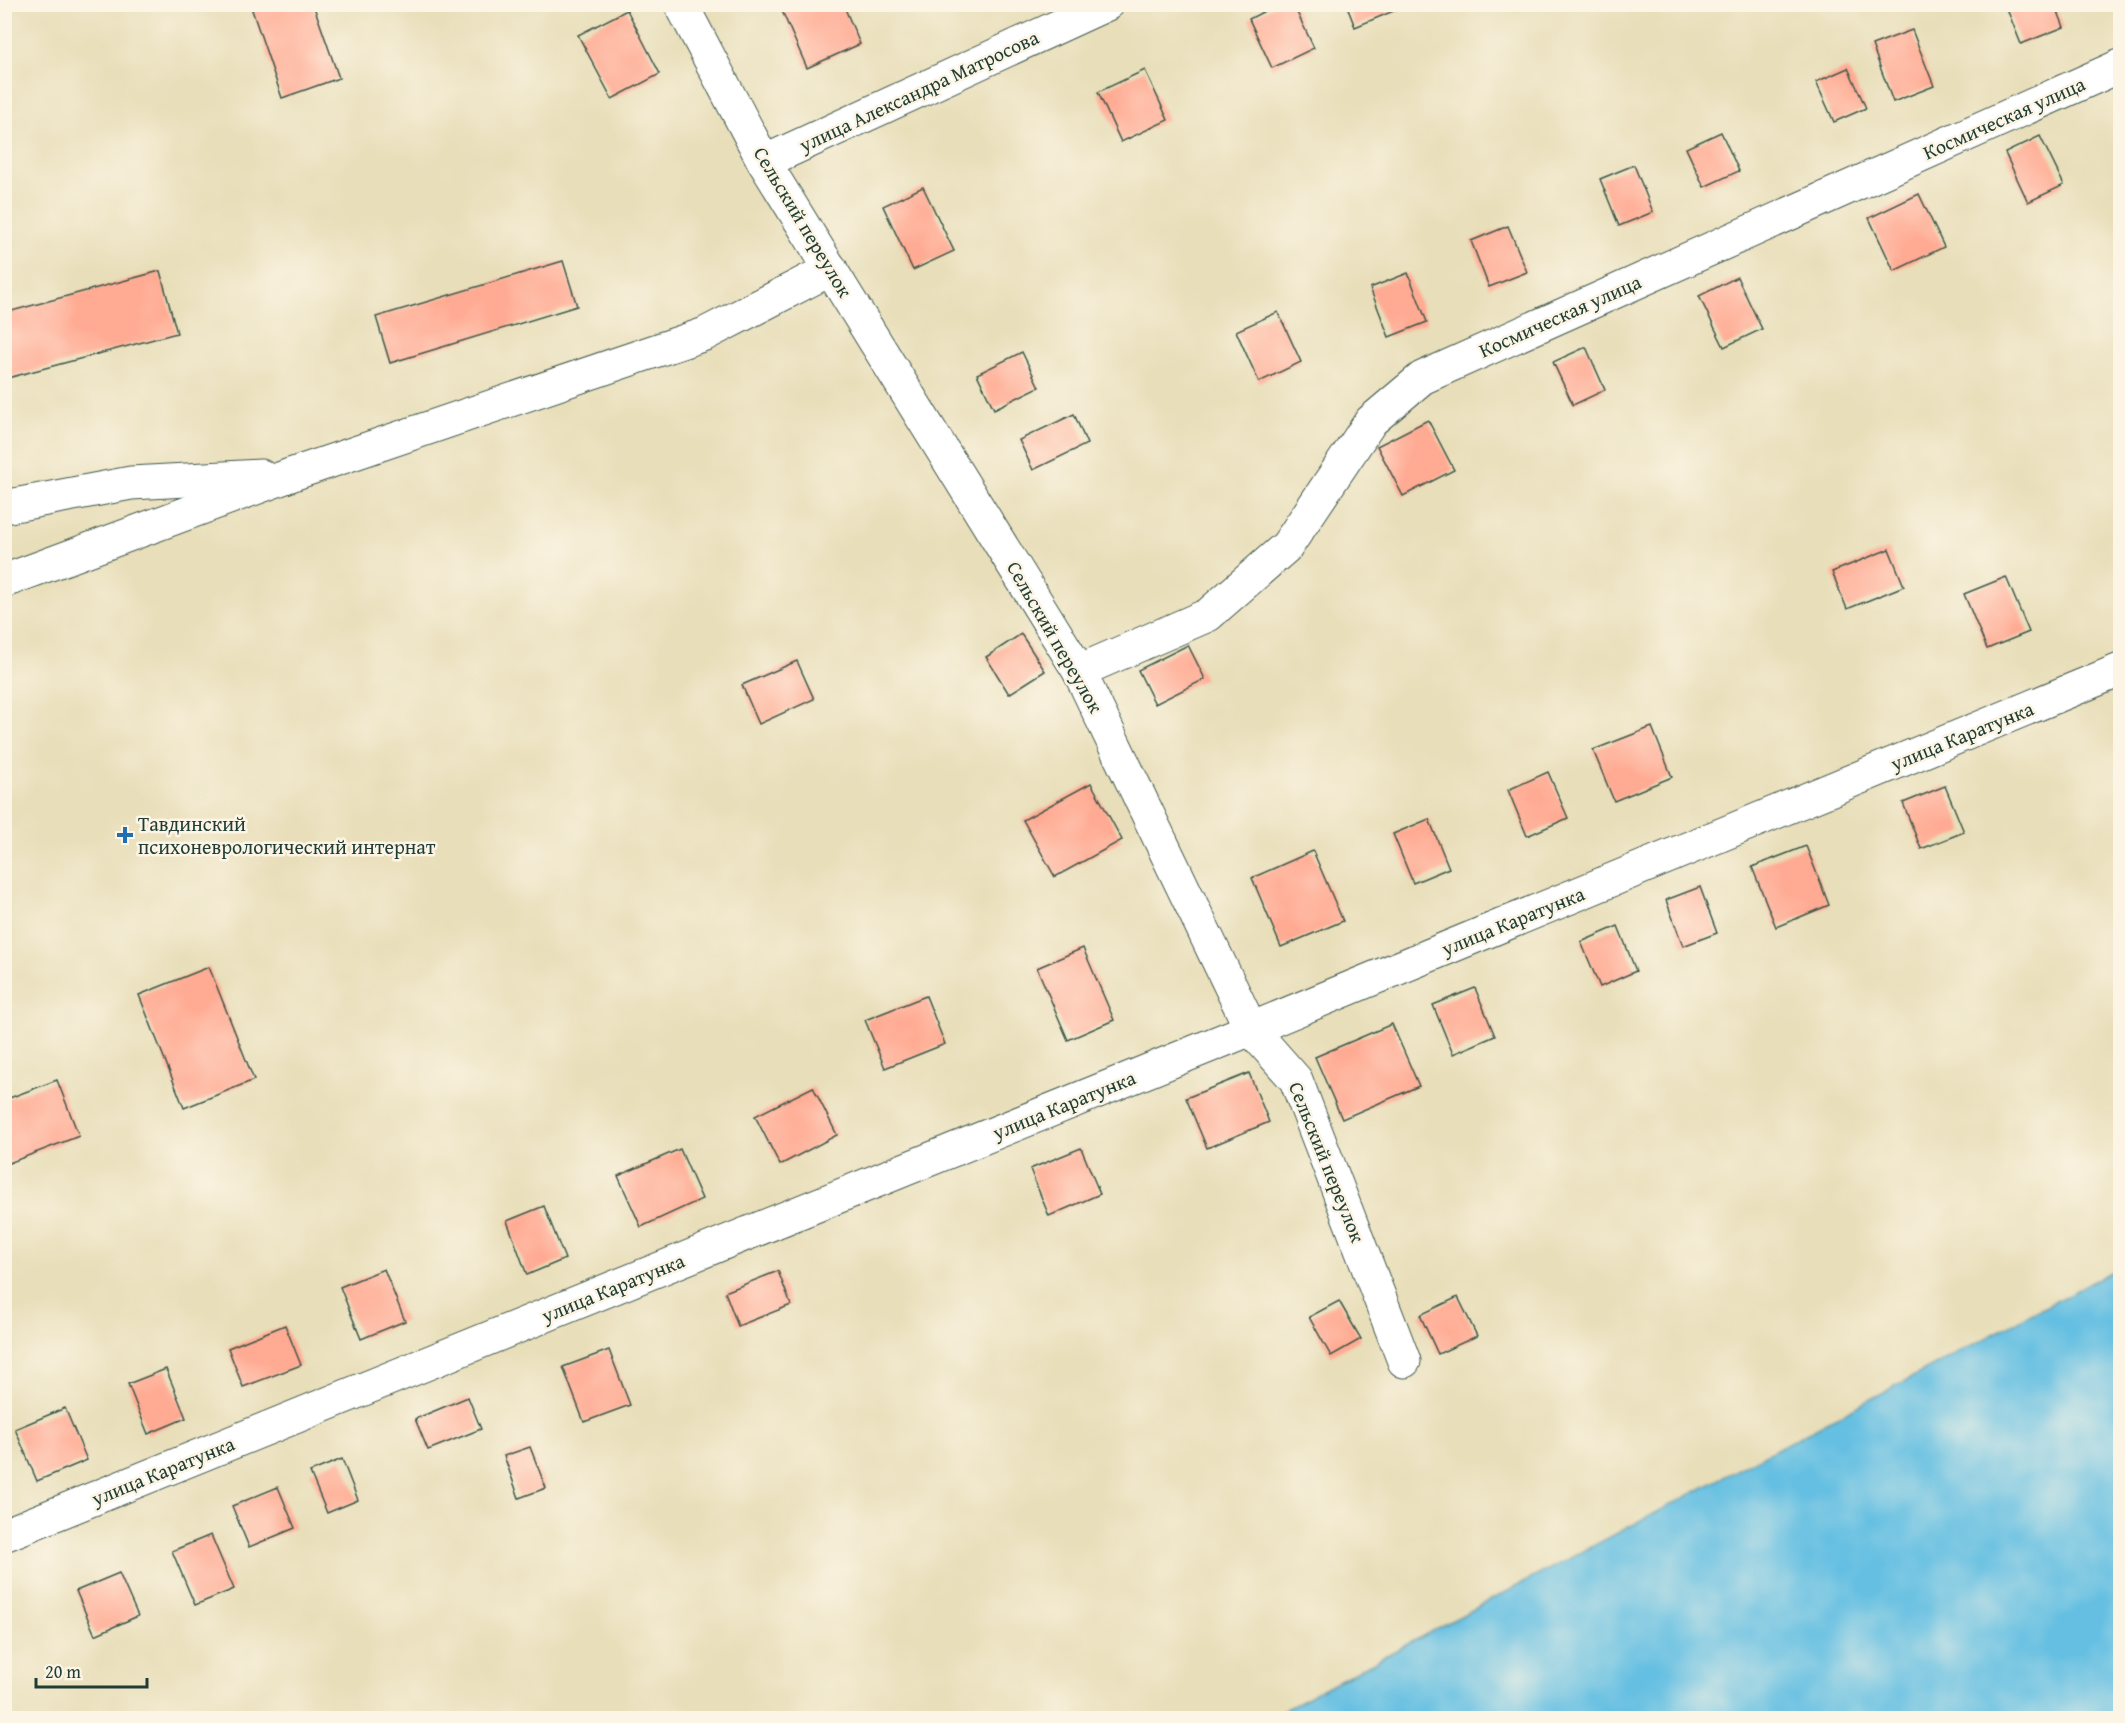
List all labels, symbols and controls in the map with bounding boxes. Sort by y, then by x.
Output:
street label: улица Александра Матросова [793,22,1044,159]
street label: Космическая улица [1918,69,2090,166]
street label: Сельский переулок [747,141,860,303]
street label: Космическая улица [1474,267,1646,364]
street label: Сельский переулок [1000,555,1111,718]
street label: улица Каратунка [1885,693,2038,778]
place label: Тавдинский психоневрологический интернат [138,809,436,861]
marker: Тавдинский психоневрологический интернат [116,826,134,844]
street label: улица Каратунка [1436,878,1589,963]
street label: улица Каратунка [987,1062,1140,1147]
street label: Сельский переулок [1282,1077,1373,1247]
street label: улица Каратунка [536,1245,689,1330]
street label: улица Каратунка [86,1428,239,1513]
scale bar [36,1651,147,1689]
text: 20 m [45,1658,81,1685]

